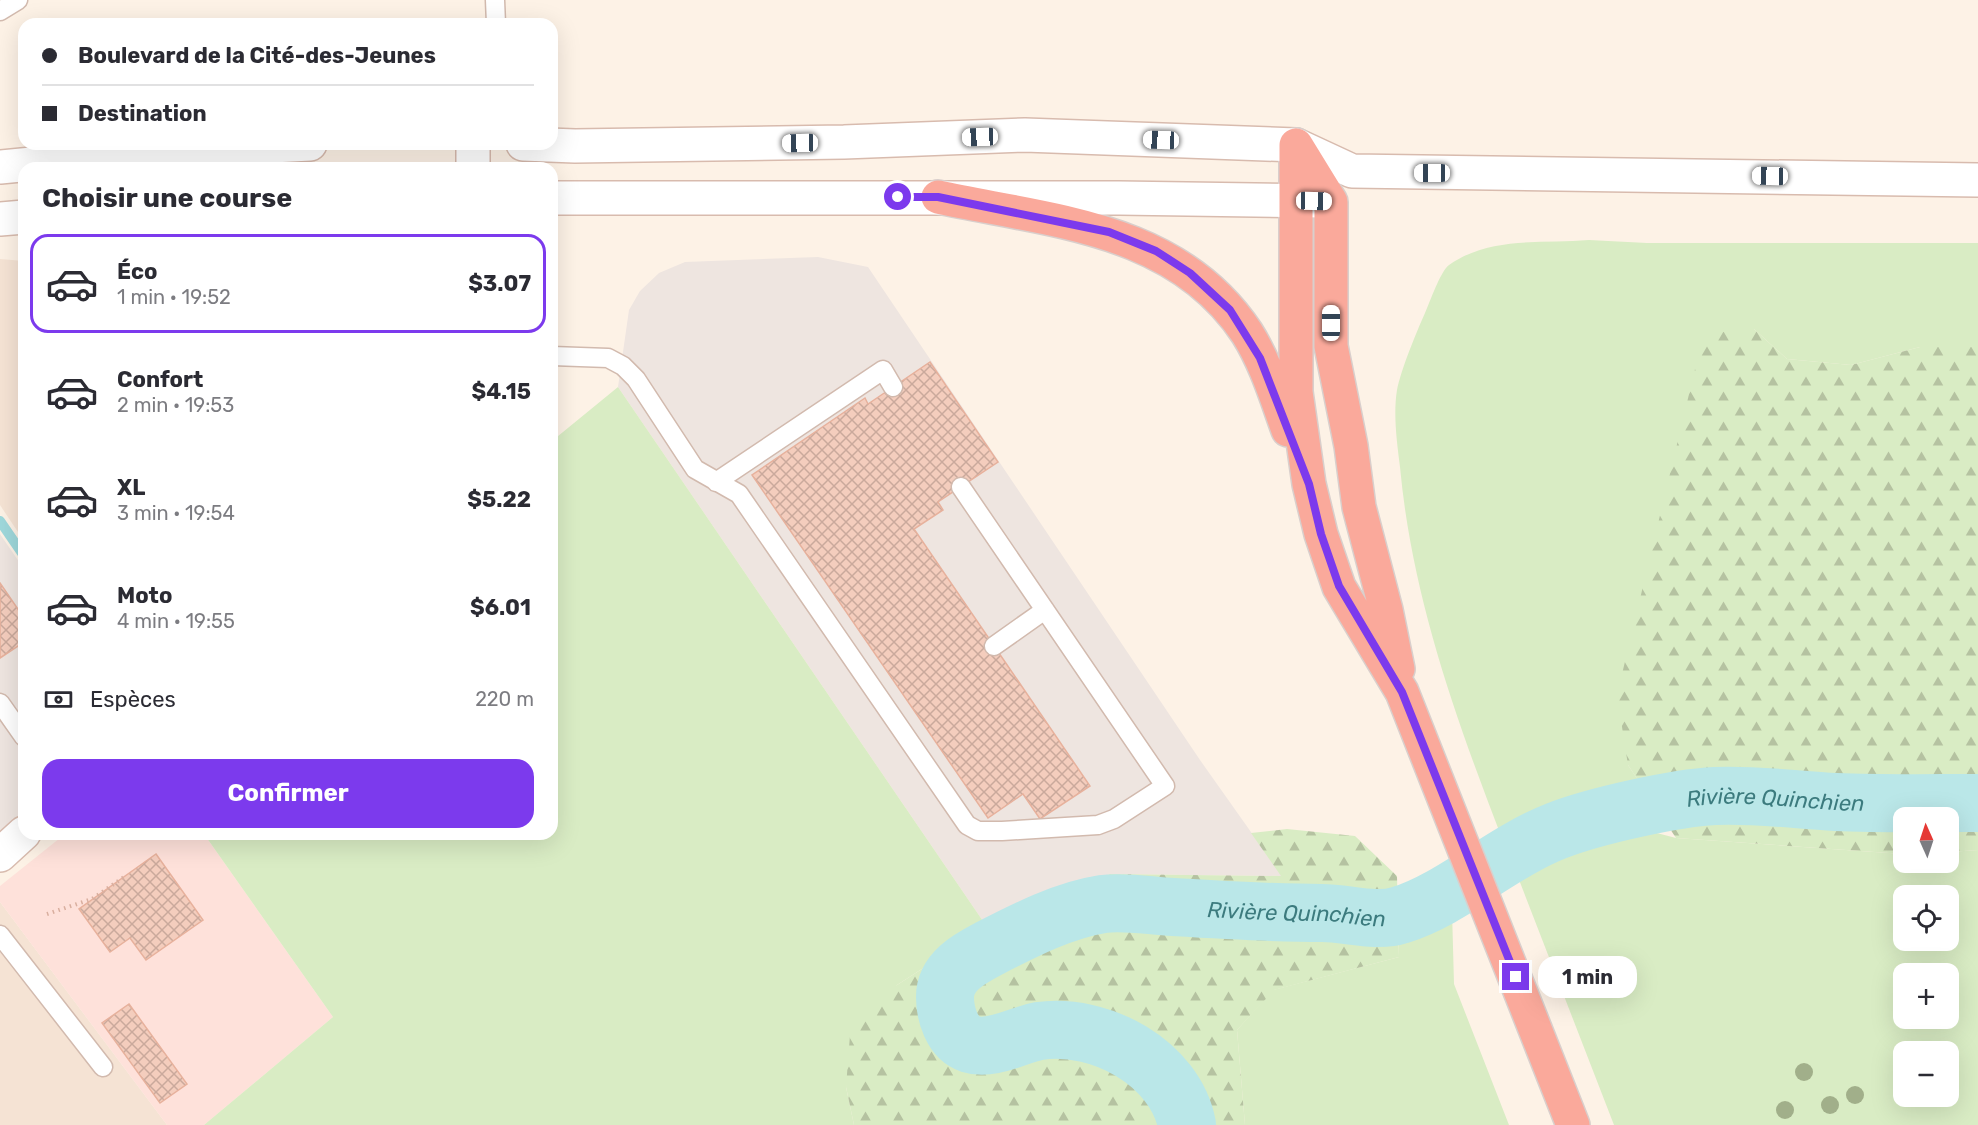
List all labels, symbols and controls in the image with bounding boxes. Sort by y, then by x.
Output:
text: Boulevard de la Cité-des-Jeunes [78,42,436,69]
text: Destination [78,100,207,127]
car [962,127,998,147]
car [1143,130,1179,150]
car [782,134,818,152]
car [1414,164,1450,182]
car [1752,167,1788,185]
text: Choisir une course [42,182,292,214]
route start [884,183,911,210]
car [1296,192,1332,210]
icon: car [45,257,99,311]
text: Éco [117,258,157,285]
text: $3.07 [468,270,531,297]
text: 1 min · 19:52 [117,285,231,309]
car [1322,305,1340,341]
icon: car [45,365,99,419]
text: Confort [117,366,203,393]
text: $4.15 [471,378,531,405]
text: 2 min · 19:53 [117,393,234,417]
icon: car [45,473,99,527]
text: XL [117,474,145,501]
text: $5.22 [467,486,531,513]
text: 3 min · 19:54 [117,501,235,525]
icon: car [45,581,99,635]
text: Moto [117,582,172,609]
text: $6.01 [470,594,531,621]
text: 4 min · 19:55 [117,609,235,633]
icon: cash [42,683,75,716]
text: Espèces [90,686,176,713]
text: 220 m [475,687,534,711]
button: Confirmer [42,759,534,828]
water label: Rivière Quinchien [1684,782,1865,816]
north arrow [1893,807,1959,873]
map controls [1893,807,1959,1107]
button: locate [1893,885,1959,951]
water label: Rivière Quinchien [1207,896,1386,932]
callout: 1 min [1537,956,1636,998]
route end [1502,963,1529,990]
button: + [1893,963,1959,1029]
text: 1 min [1562,965,1613,989]
button: − [1893,1041,1959,1107]

